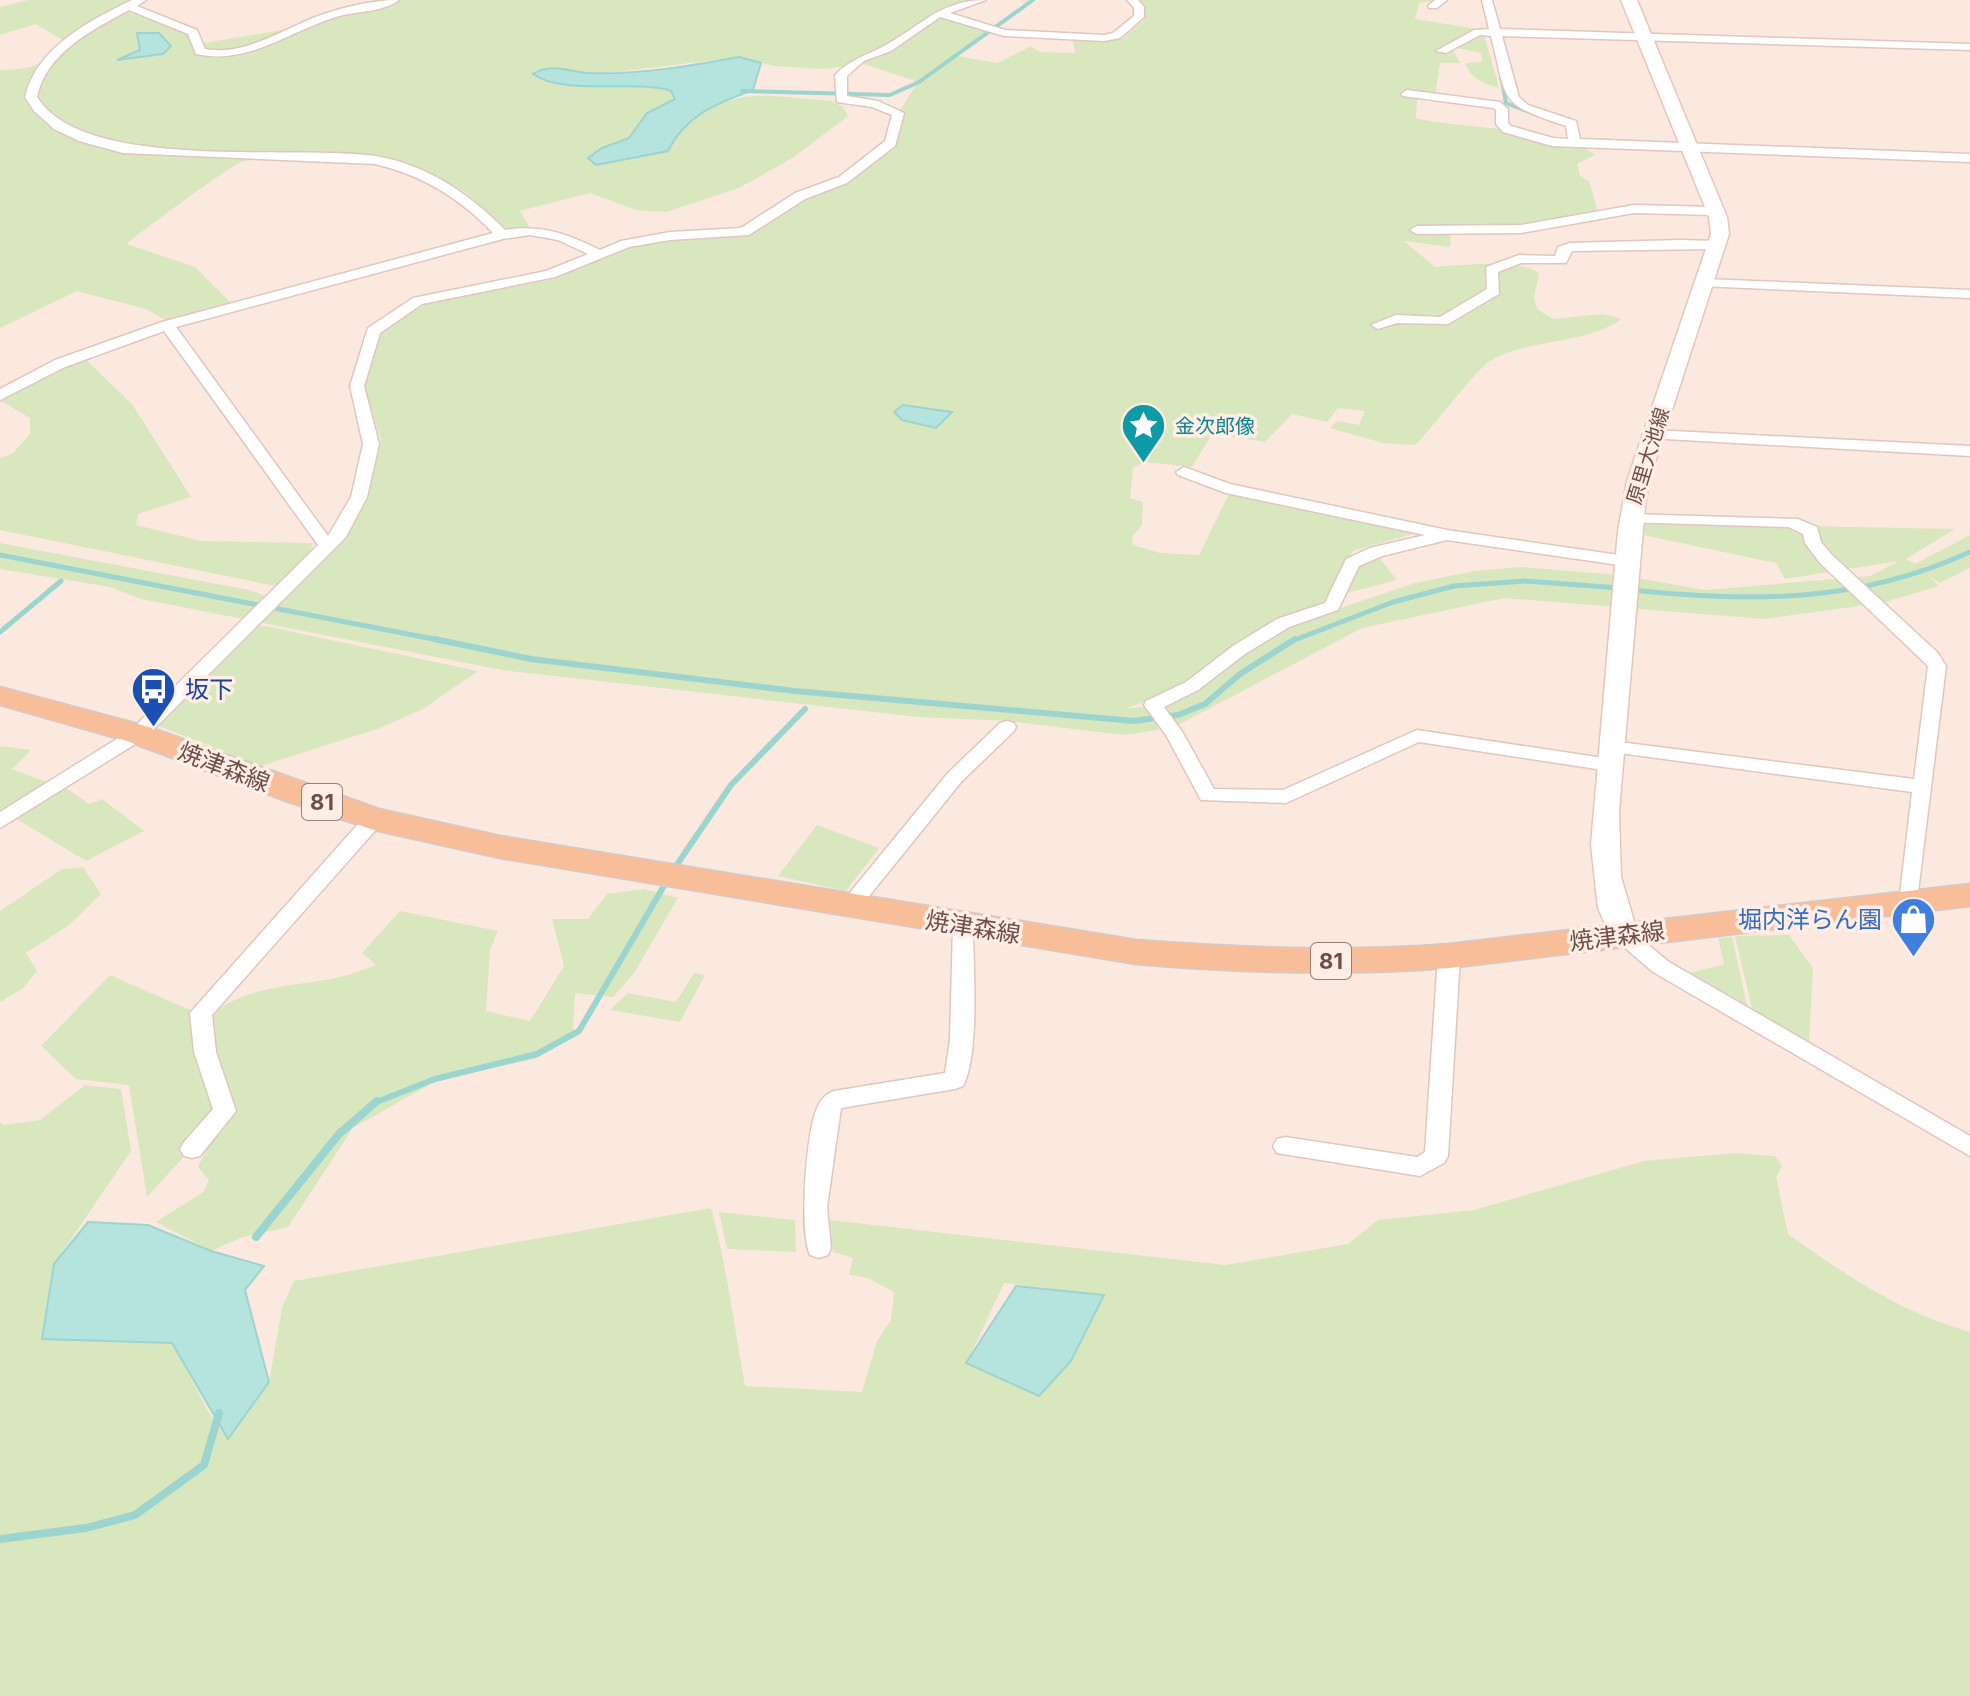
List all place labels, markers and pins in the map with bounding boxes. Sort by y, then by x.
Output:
place icon: 金次郎像 [1120,402,1168,465]
place label: 金次郎像 [1175,414,1255,438]
bus stop icon: 坂下 [130,665,178,728]
place label: 坂下 [185,675,233,704]
shop icon: 堀内洋らん園 [1889,895,1937,958]
place label: 堀内洋らん園 [1738,905,1882,934]

